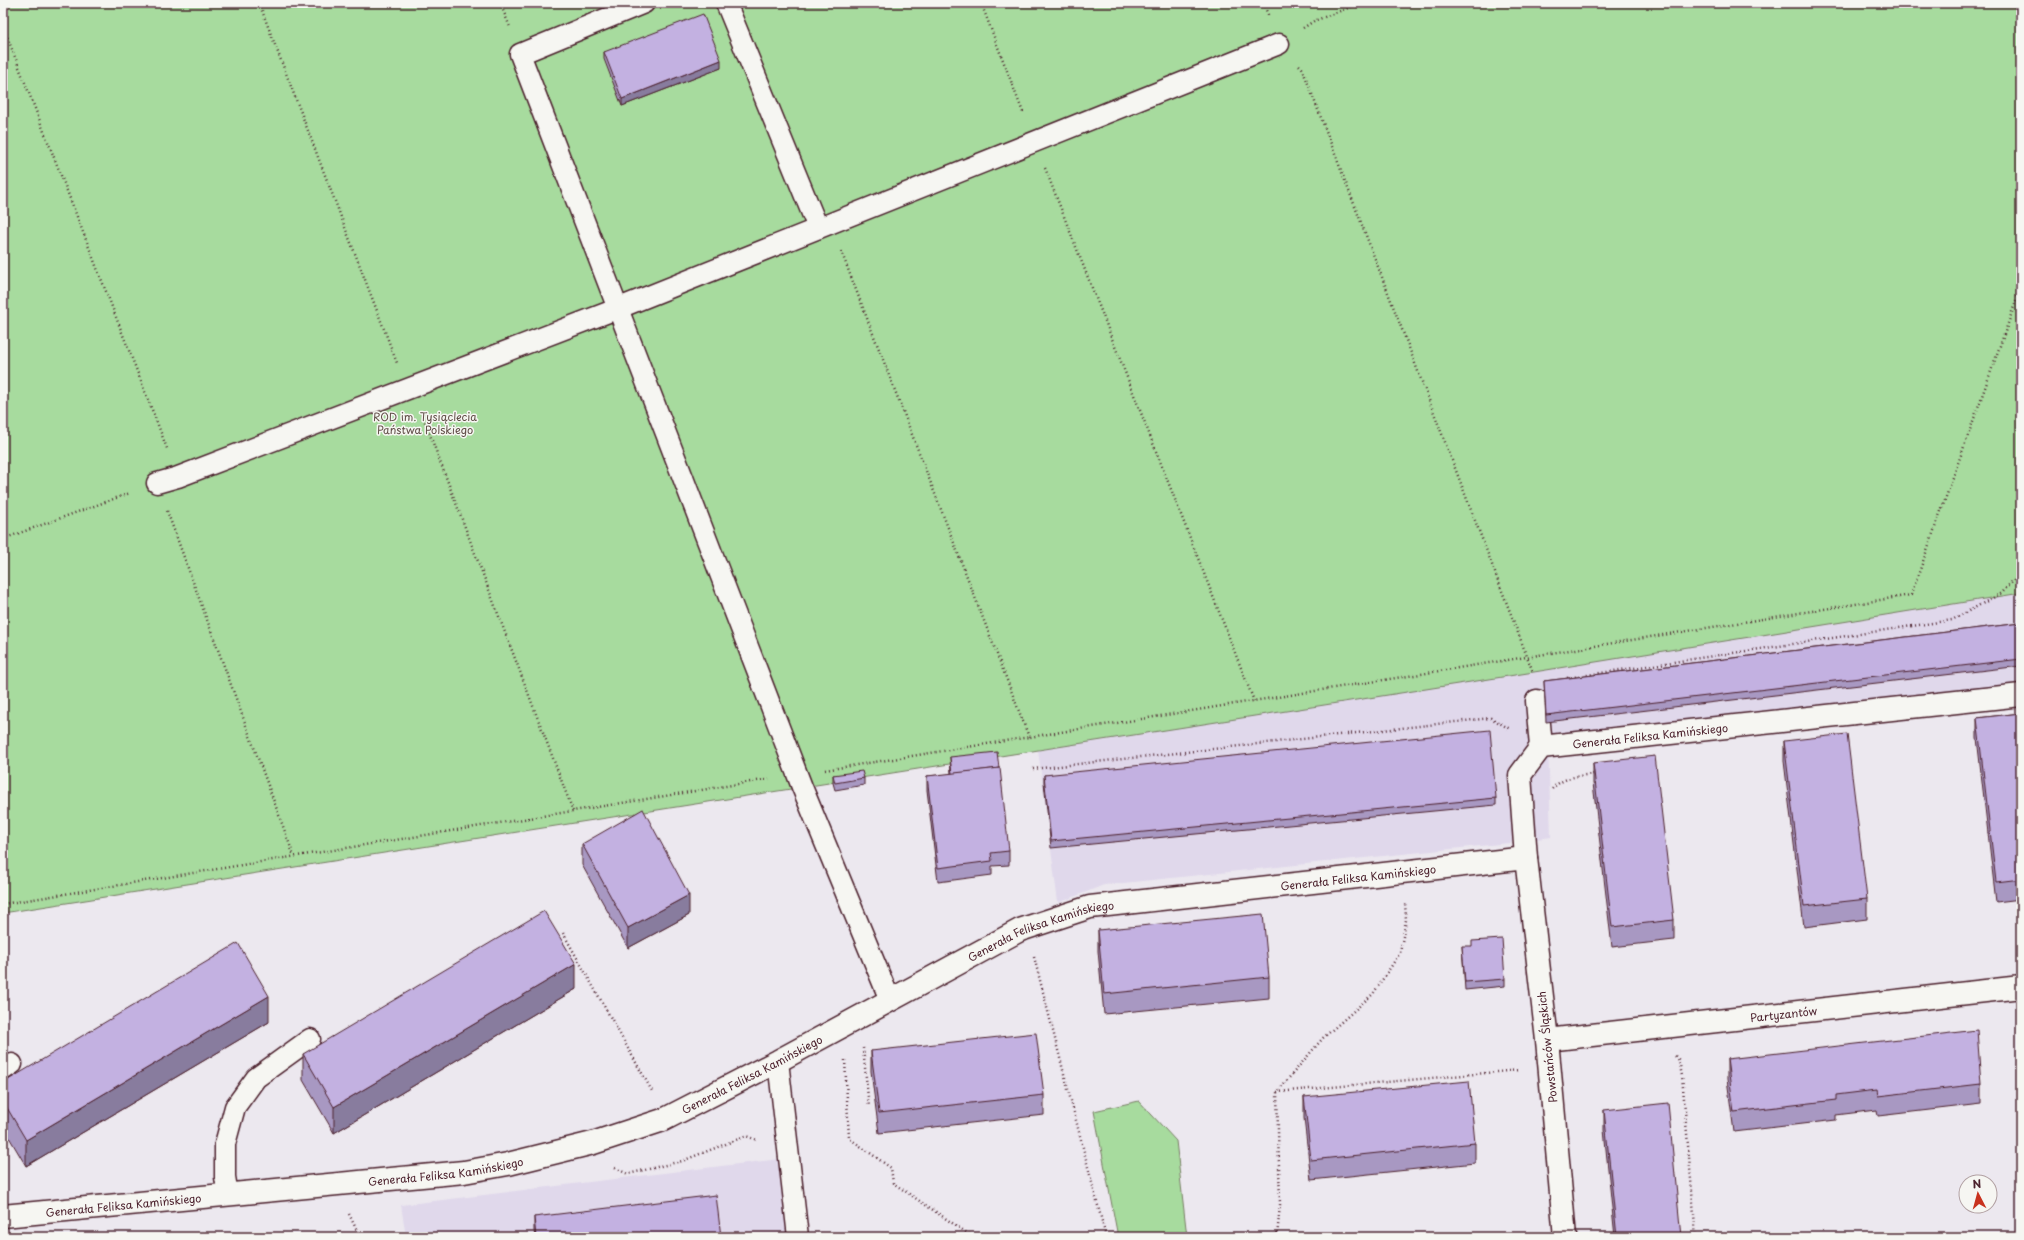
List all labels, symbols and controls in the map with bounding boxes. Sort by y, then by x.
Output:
park label: ROD im. Tysiąclecia Państwa Polskiego [373,408,477,438]
street label: Generała Feliksa Kamińskiego [1571,718,1729,752]
street label: Generała Feliksa Kamińskiego [1279,860,1437,894]
street label: Generała Feliksa Kamińskiego [964,896,1115,965]
street label: Powstańców Śląskich [1533,990,1561,1104]
street label: Partyzantów [1749,1001,1818,1026]
street label: Generała Feliksa Kamińskiego [678,1030,825,1118]
street label: Generała Feliksa Kamińskiego [367,1152,525,1190]
north arrow [1958,1174,1998,1214]
text: N [1972,1175,1982,1192]
street label: Generała Feliksa Kamińskiego [45,1189,202,1220]

